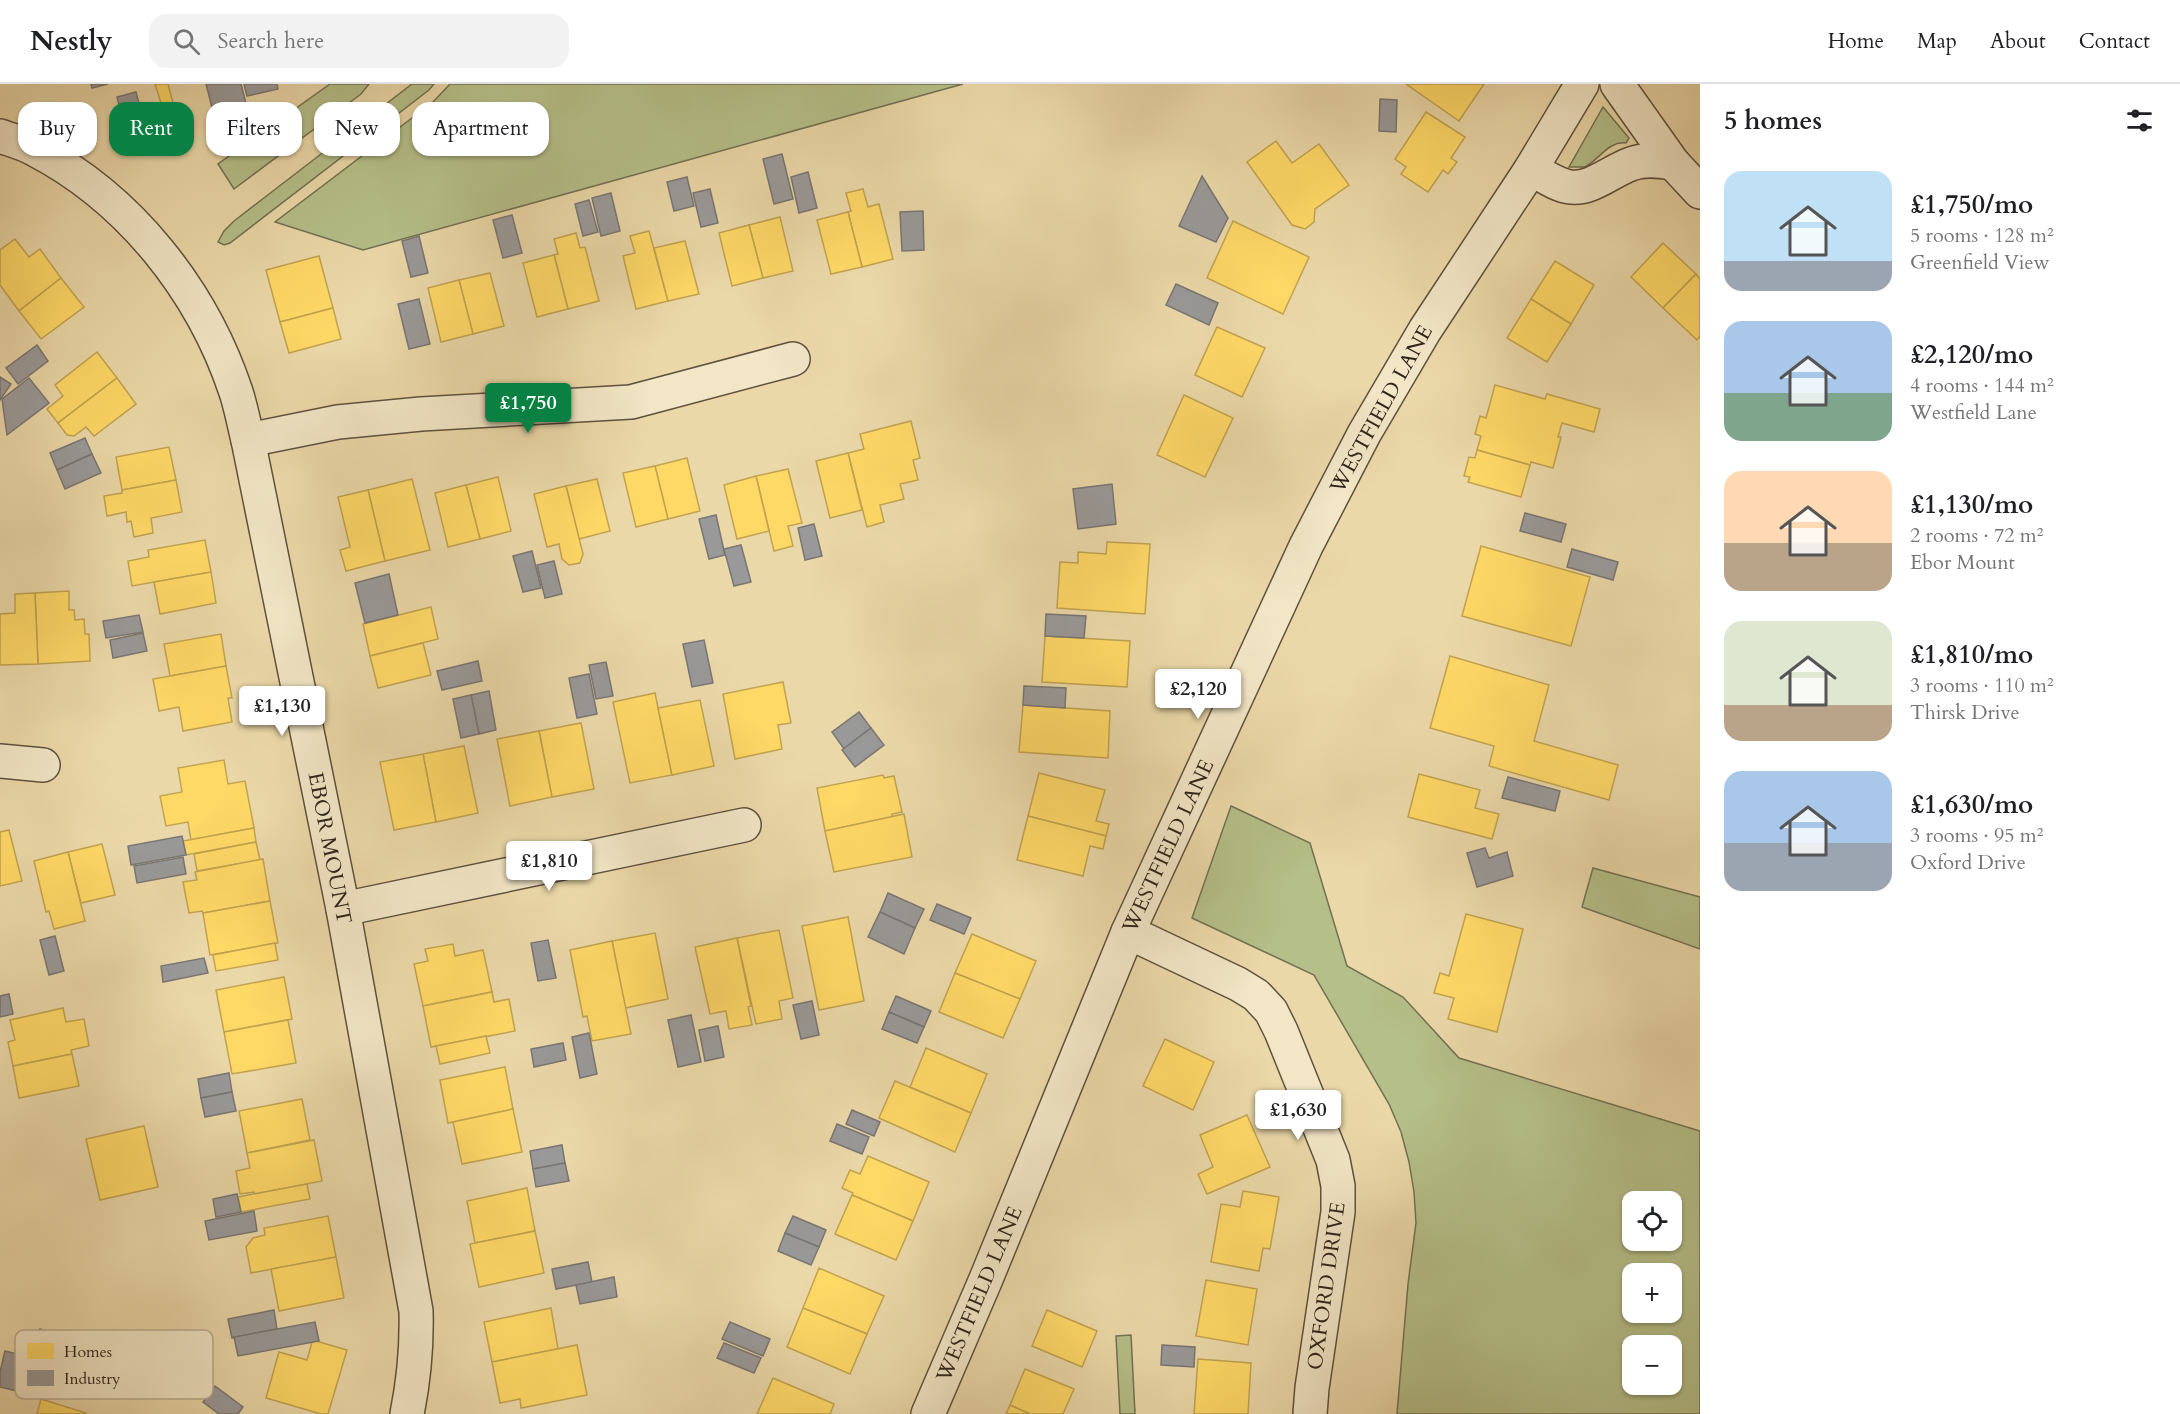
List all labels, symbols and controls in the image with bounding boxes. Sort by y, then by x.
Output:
search box [149,14,569,68]
text: Nestly [30,22,113,60]
icon: search [170,25,203,58]
text: Search here [218,26,324,56]
text: Home [1828,27,1884,56]
text: Map [1917,27,1957,56]
text: About [1990,27,2046,56]
text: Contact [2079,27,2150,56]
chip: Buy [18,102,97,156]
chip: Rent [109,102,194,156]
chip: Filters [206,102,302,156]
chip: New [314,102,400,156]
chip: Apartment [412,102,549,156]
text: 5 homes [1724,103,1822,138]
icon: filters [2123,104,2156,137]
text: £1,750/mo [1910,187,2033,222]
icon: home [1772,195,1844,267]
text: 5 rooms · 128 m² [1910,222,2054,249]
text: Greenfield View [1910,249,2050,276]
street label: WESTFIELD LANE [1323,320,1440,499]
text: £2,120/mo [1910,337,2033,372]
icon: home [1772,345,1844,417]
text: 4 rooms · 144 m² [1910,372,2054,399]
pin: £1,750 [479,383,577,434]
text: £1,750 [499,389,557,416]
text: Westfield Lane [1910,399,2037,426]
text: £1,130/mo [1910,487,2033,522]
icon: home [1772,495,1844,567]
text: 2 rooms · 72 m² [1910,522,2043,549]
text: Ebor Mount [1910,549,2015,576]
text: £1,810/mo [1910,637,2033,672]
icon: home [1772,645,1844,717]
pin: £2,120 [1149,669,1247,720]
text: 3 rooms · 110 m² [1910,672,2054,699]
text: £2,120 [1169,675,1227,702]
pin: £1,130 [233,686,331,737]
text: £1,130 [253,692,311,719]
text: Thirsk Drive [1910,699,2020,726]
street label: WESTFIELD LANE [1115,755,1221,938]
street label: EBOR MOUNT [301,770,358,926]
text: £1,630/mo [1910,787,2033,822]
icon: home [1772,795,1844,867]
text: 3 rooms · 95 m² [1910,822,2043,849]
pin: £1,810 [500,841,598,892]
text: £1,810 [520,847,578,874]
text: Oxford Drive [1910,849,2026,876]
pin: £1,630 [1249,1090,1347,1141]
text: £1,630 [1269,1096,1327,1123]
map controls [1622,1191,1682,1395]
button: locate [1622,1191,1682,1251]
street label: OXFORD DRIVE [1300,1200,1353,1372]
street label: WESTFIELD LANE [929,1202,1030,1387]
button: + [1622,1263,1682,1323]
legend [15,1330,213,1399]
button: − [1622,1335,1682,1395]
text: Homes [64,1341,112,1363]
text: Industry [64,1368,121,1390]

